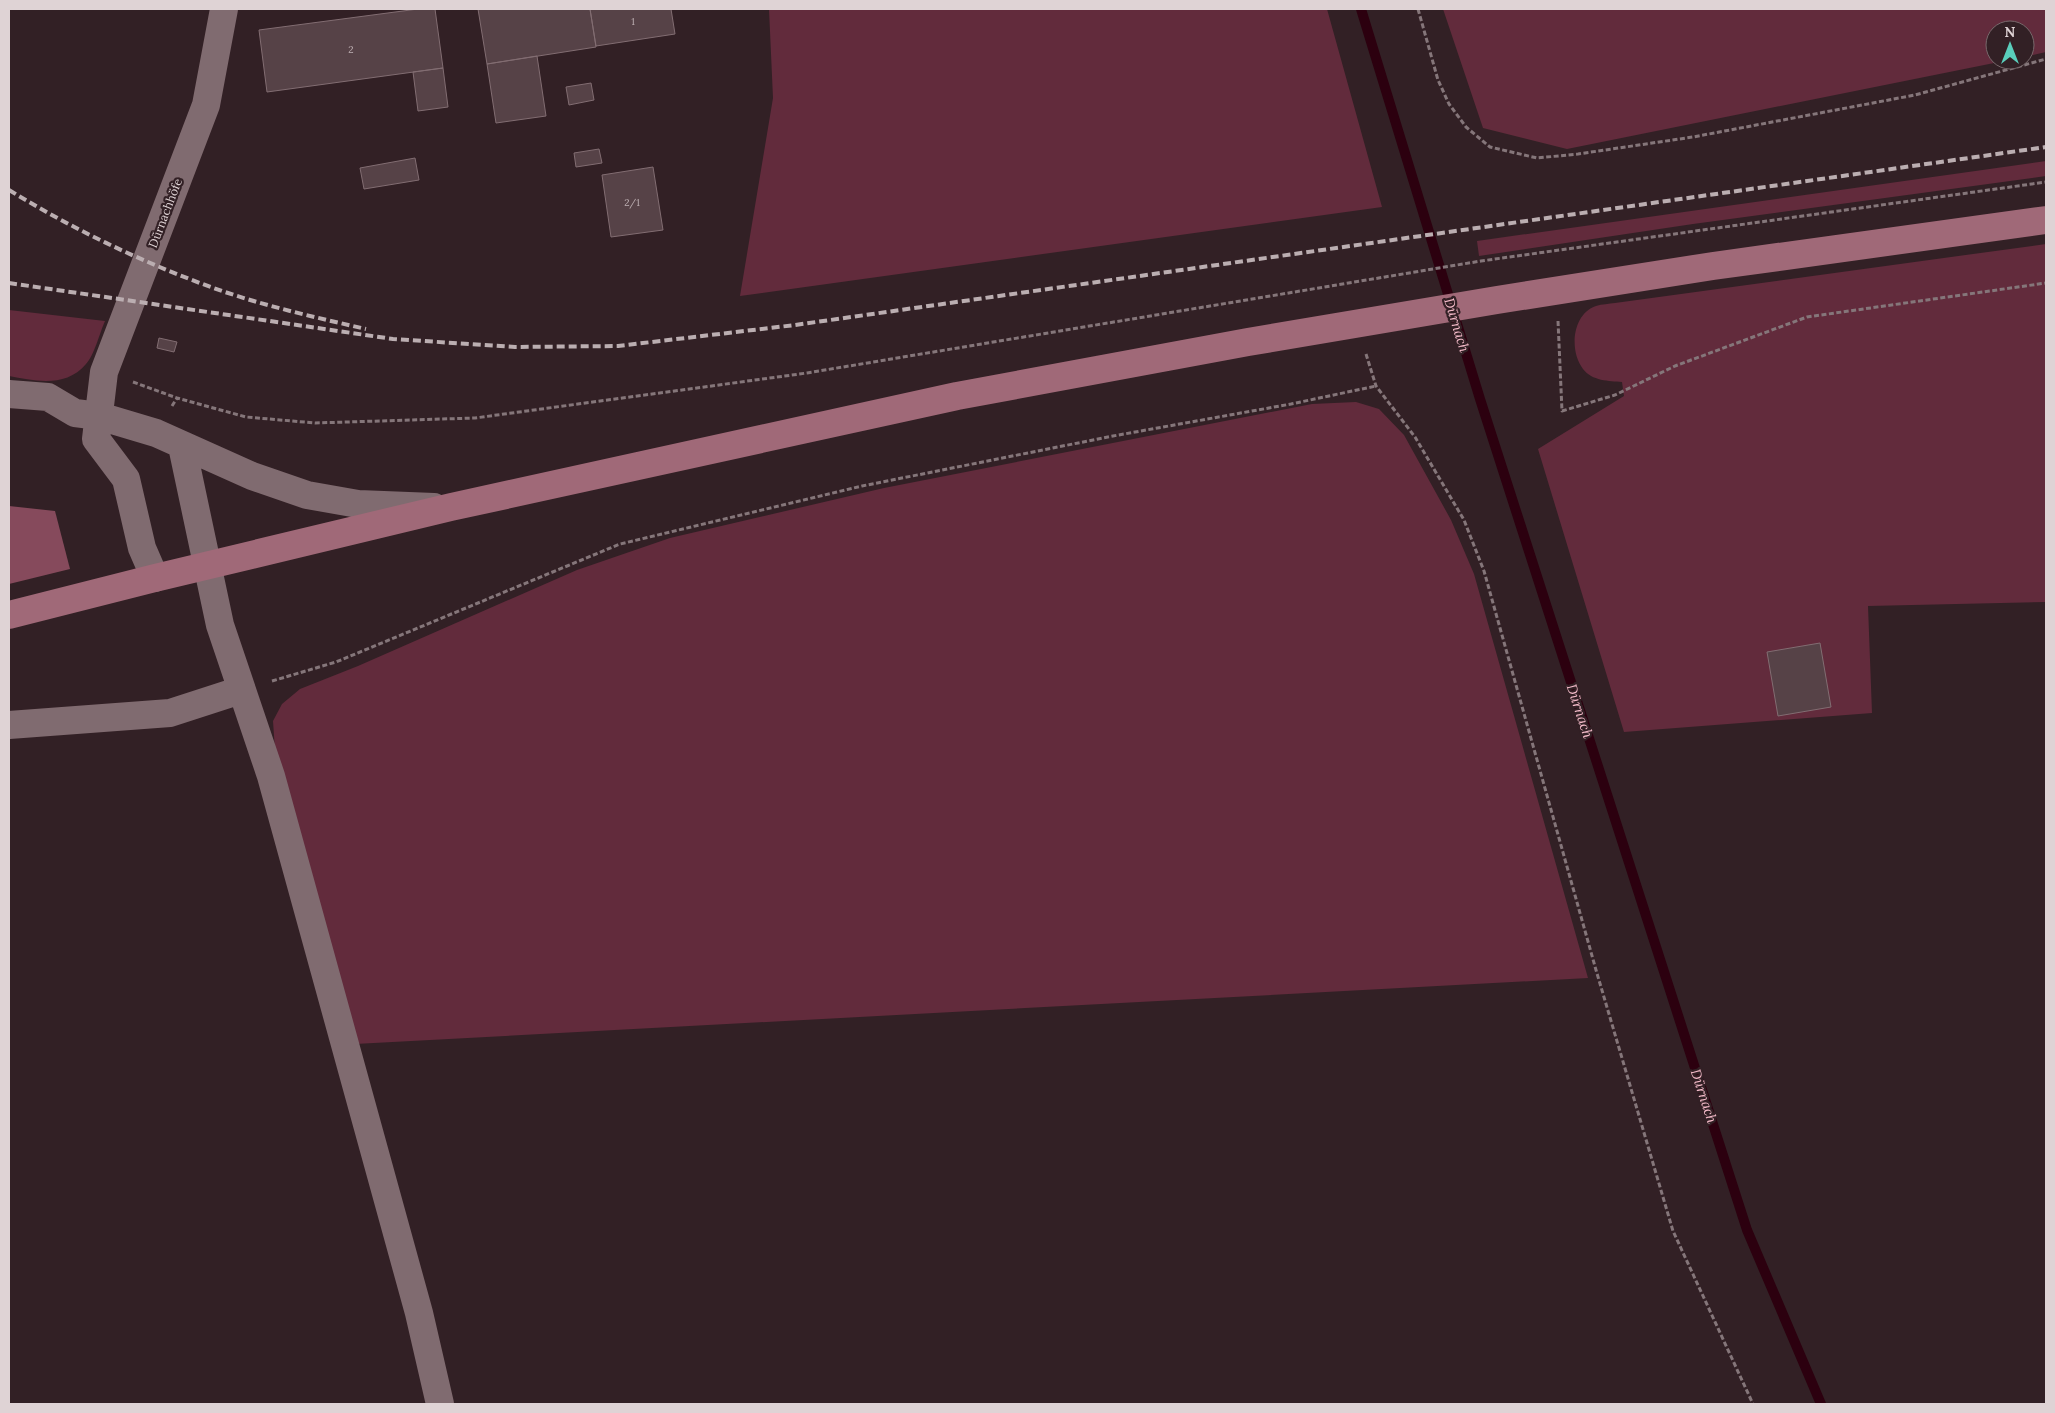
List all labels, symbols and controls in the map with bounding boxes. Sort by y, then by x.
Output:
house number: 1 [631,15,635,28]
north arrow [1985,20,2035,70]
text: N [2005,23,2016,41]
house number: 2 [348,43,354,56]
street label: Dürnachhöfe [145,176,185,250]
house number: 2/1 [624,196,640,209]
water label: Dürnach [1440,296,1474,354]
water label: Dürnach [1563,682,1597,740]
water label: Dürnach [1687,1067,1721,1125]

